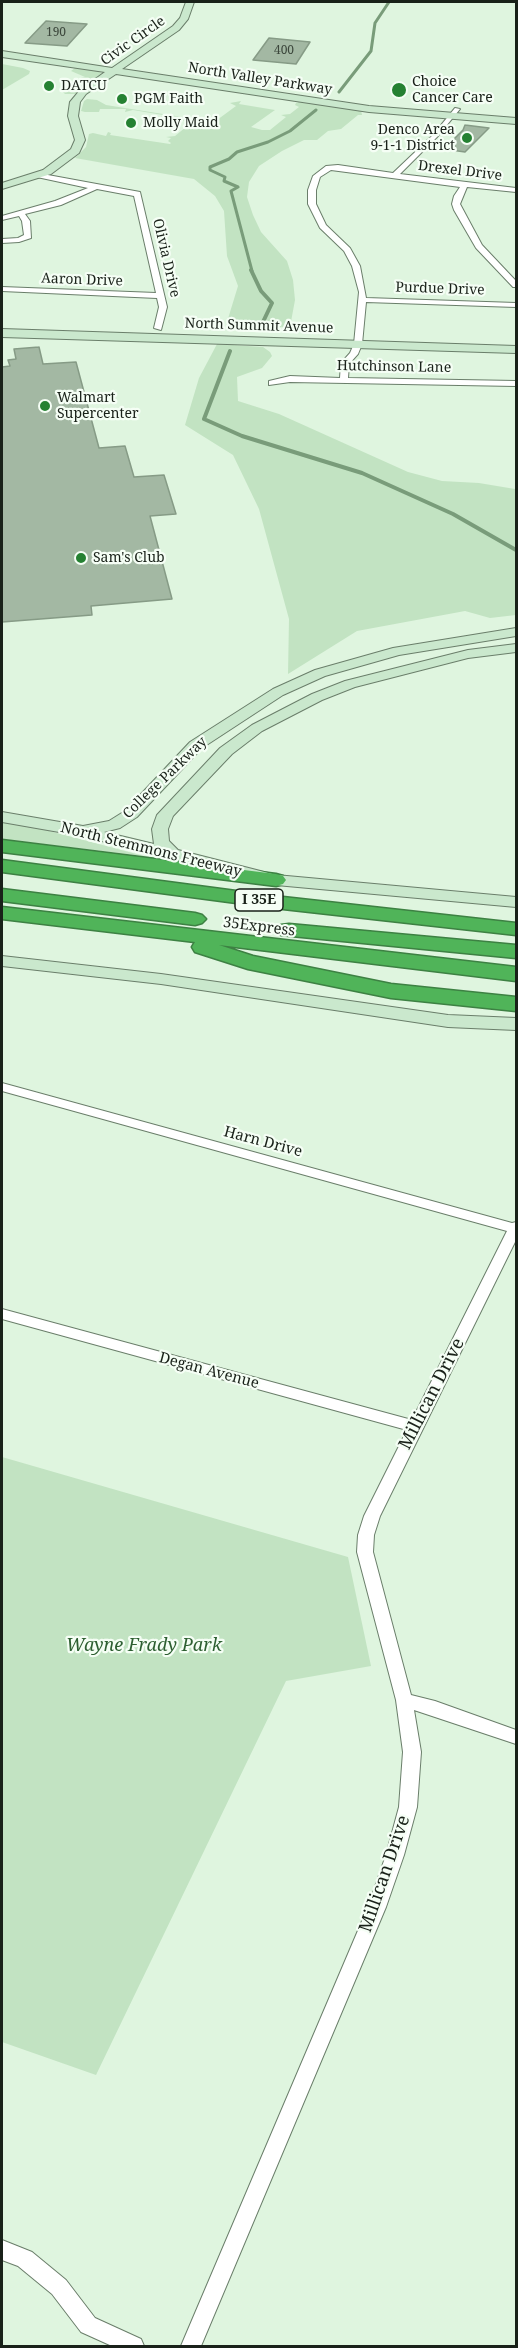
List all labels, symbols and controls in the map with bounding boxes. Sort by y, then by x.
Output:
street label: Civic Circle [98,13,168,69]
house number: 190 [46,26,66,40]
house number: 400 [274,44,294,58]
street label: North Valley Parkway [187,59,333,99]
place label: Choice Cancer Care [412,74,493,106]
place label: DATCU [61,78,107,94]
marker: DATCU [42,79,56,93]
marker: Choice Cancer Care [390,81,408,99]
place label: PGM Faith [134,91,203,107]
marker: PGM Faith [115,92,129,106]
place label: Molly Maid [143,115,219,131]
marker: Molly Maid [124,116,138,130]
place label: Denco Area 9-1-1 District [370,122,455,154]
marker: Denco Area 9-1-1 District [460,131,474,145]
street label: Drexel Drive [417,158,503,184]
street label: Olivia Drive [149,217,183,299]
street label: Aaron Drive [41,270,123,290]
street label: Purdue Drive [395,279,485,299]
street label: North Summit Avenue [184,315,334,337]
street label: Hutchinson Lane [337,358,451,376]
place label: Walmart Supercenter [57,390,139,422]
marker: Walmart Supercenter [38,399,52,413]
place label: Sam's Club [93,550,165,566]
marker: Sam's Club [74,551,88,565]
street label: College Parkway [120,734,210,822]
street label: North Stemmons Freeway [58,819,244,881]
road number: I 35E [235,889,283,911]
street label: 35Express [222,914,296,940]
street label: Harn Drive [222,1123,304,1161]
street label: Millican Drive [395,1335,469,1453]
street label: Degan Avenue [157,1349,261,1393]
park label: Wayne Frady Park [66,1635,222,1657]
street label: Millican Drive [355,1813,415,1935]

